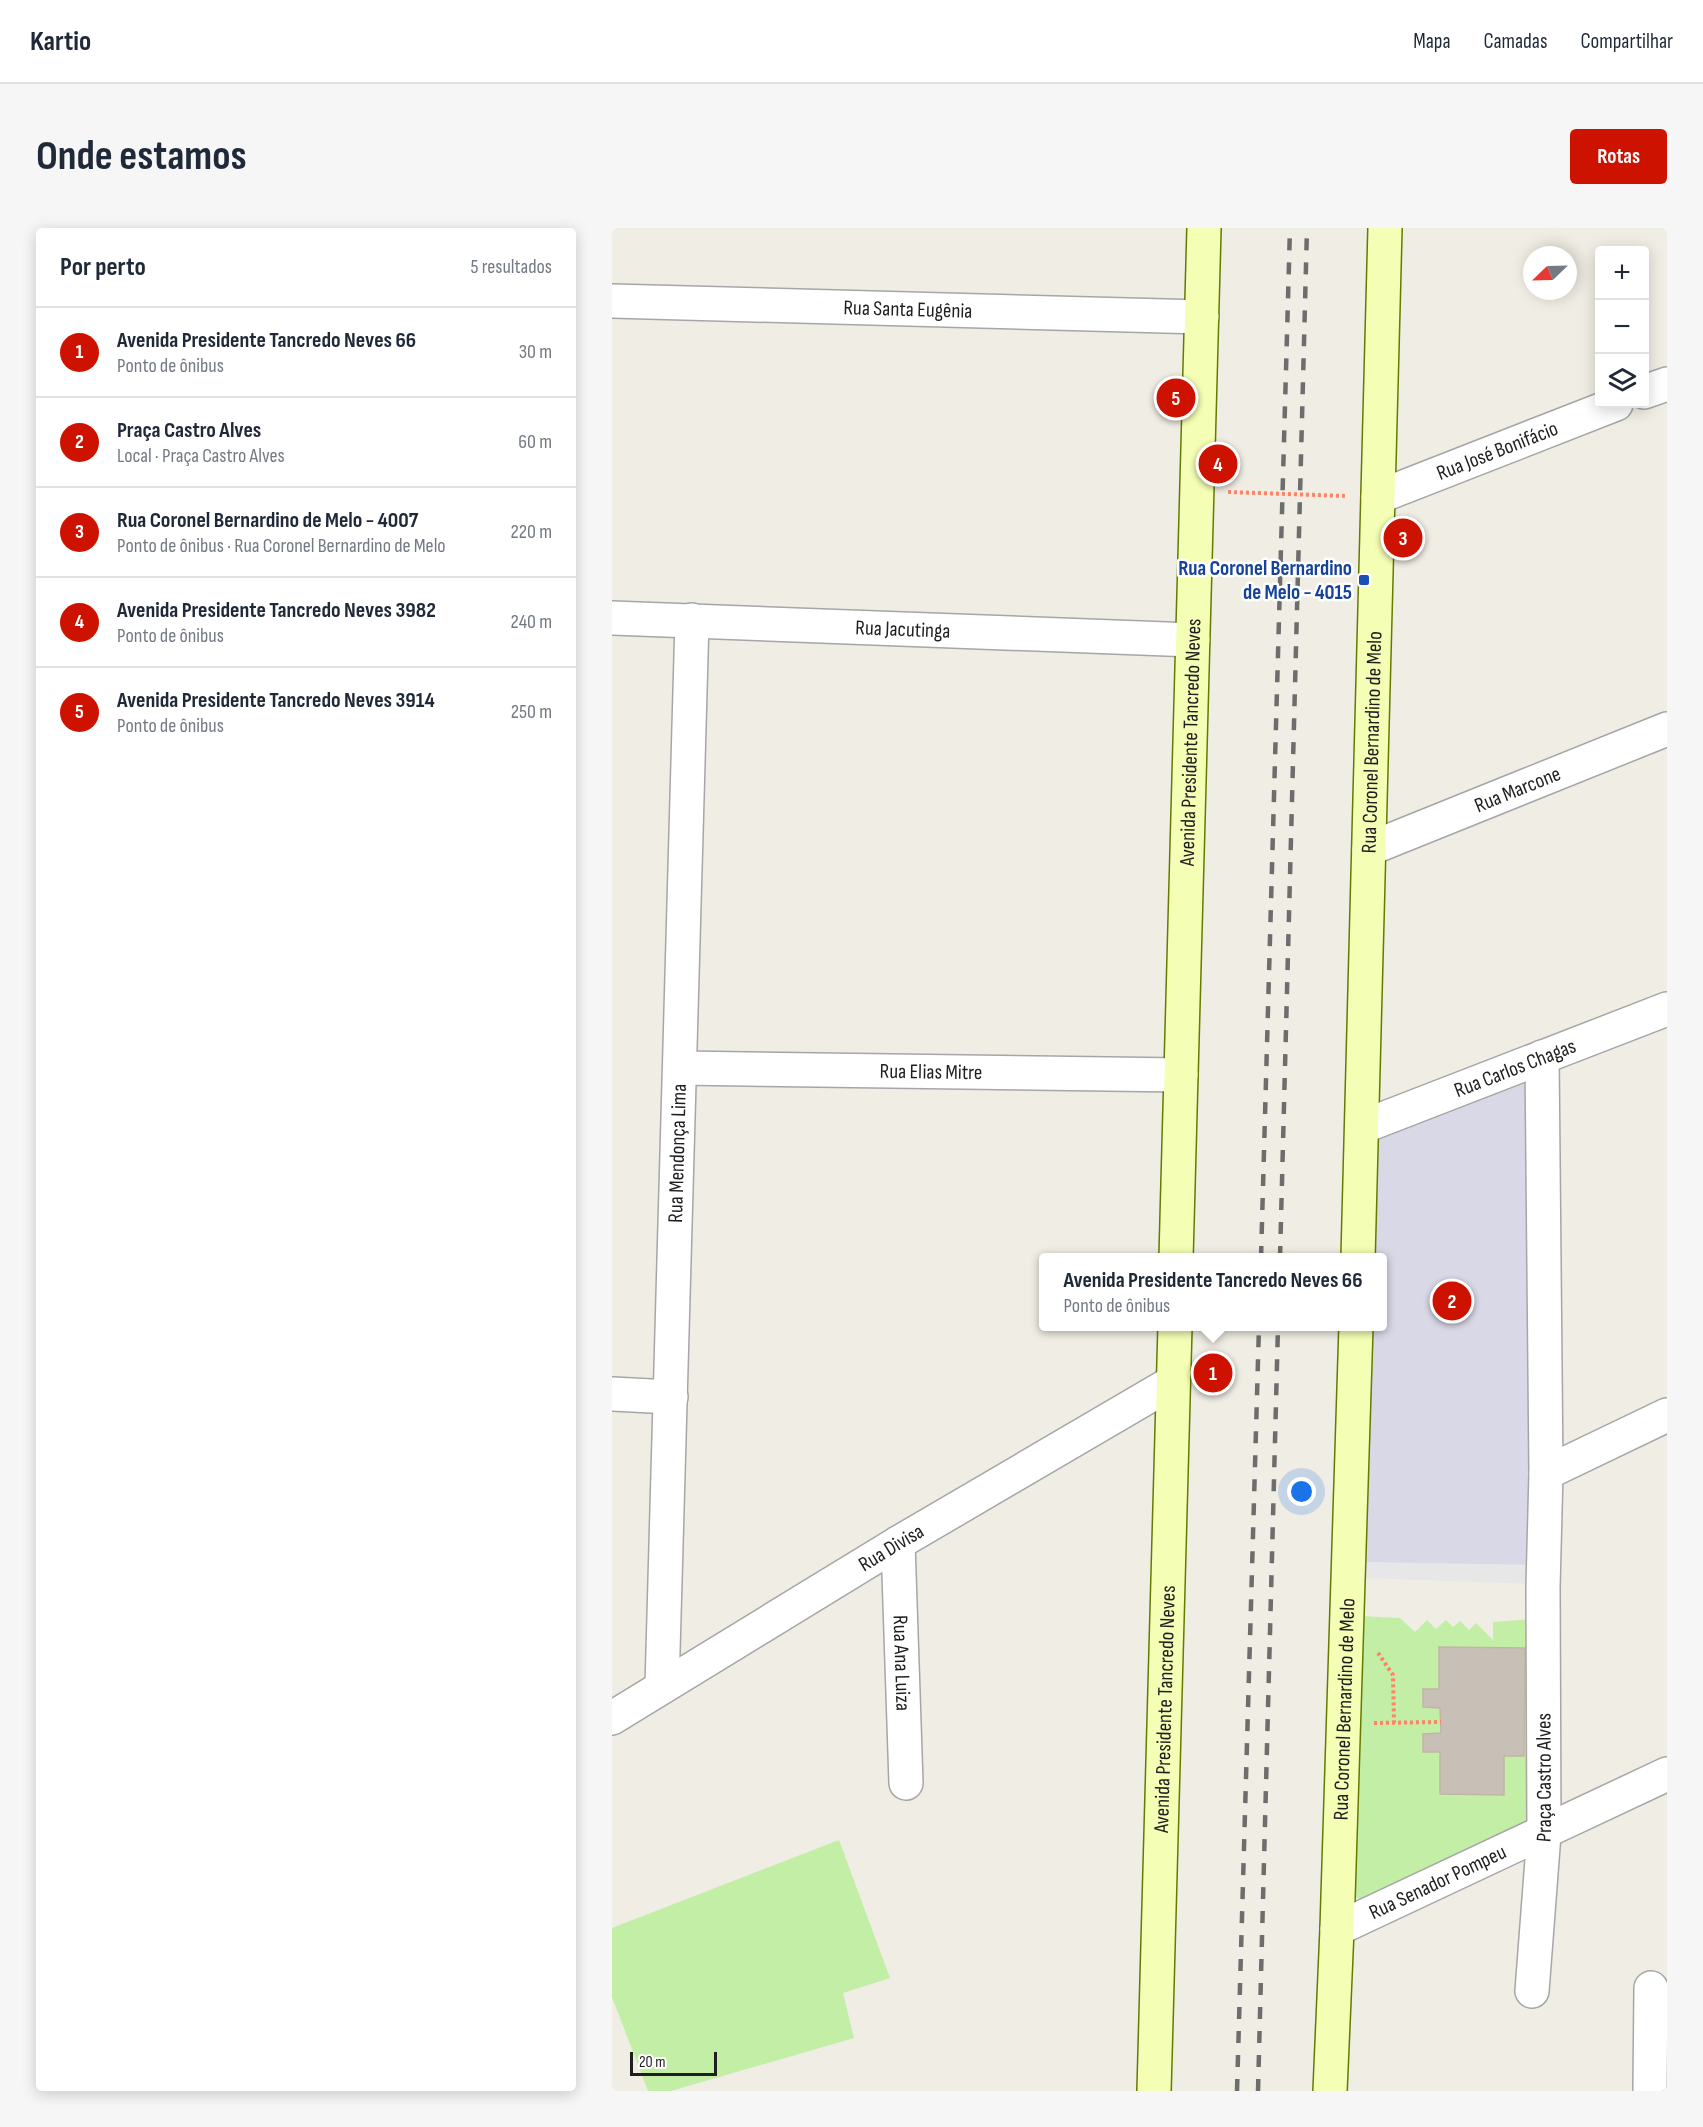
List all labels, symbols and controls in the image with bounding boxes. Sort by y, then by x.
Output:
text: Kartio [30,25,91,58]
text: Mapa [1413,29,1451,54]
text: Camadas [1484,29,1547,54]
text: Compartilhar [1580,29,1673,54]
button: Rotas [1570,129,1667,184]
text: Onde estamos [36,131,247,182]
north arrow [1523,246,1577,300]
map controls [1595,246,1649,408]
button: + [1595,246,1649,300]
text: Por perto [60,252,146,283]
text: 5 resultados [471,255,552,279]
street label: Rua Santa Eugênia [843,295,973,323]
button: − [1595,300,1649,354]
text: Avenida Presidente Tancredo Neves 66 [117,327,416,354]
text: 1 [76,340,83,364]
text: 30 m [519,340,552,364]
text: Ponto de ônibus [117,354,224,378]
button: layers [1595,354,1649,408]
pin: 5 [1156,376,1196,420]
street label: Rua José Bonifácio [1433,415,1561,485]
text: Praça Castro Alves [117,417,261,444]
text: 2 [75,430,84,454]
text: 60 m [518,430,552,454]
pin: 4 [1198,442,1238,486]
text: Local · Praça Castro Alves [117,444,285,468]
text: Rua Coronel Bernardino de Melo - 4007 [117,507,418,534]
pin: 3 [1384,516,1422,560]
text: 3 [75,520,84,544]
text: 220 m [511,520,552,544]
text: Ponto de ônibus · Rua Coronel Bernardino de Melo [117,534,446,558]
place label: Rua Coronel Bernardino de Melo - 4015 [1178,556,1352,605]
marker: Rua Coronel Bernardino de Melo - 4015 [1357,573,1371,587]
text: Avenida Presidente Tancredo Neves 3982 [117,597,436,624]
text: 4 [75,610,84,634]
text: 240 m [511,610,552,634]
street label: Rua Jacutinga [855,615,951,643]
street label: Avenida Presidente Tancredo Neves [1174,618,1206,867]
text: Ponto de ônibus [117,624,224,648]
street label: Rua Coronel Bernardino de Melo [1356,631,1387,854]
text: Avenida Presidente Tancredo Neves 3914 [117,687,435,714]
text: 5 [75,700,84,724]
text: 250 m [511,700,552,724]
text: Ponto de ônibus [117,714,224,738]
street label: Rua Marcone [1471,761,1564,818]
street label: Rua Carlos Chagas [1451,1033,1579,1103]
street label: Rua Elias Mitre [879,1058,983,1085]
street label: Rua Mendonça Lima [663,1083,691,1223]
popup [1039,1253,1387,1331]
text: Avenida Presidente Tancredo Neves 66 [1063,1267,1363,1294]
pin: 2 [1432,1278,1472,1324]
text: Ponto de ônibus [1063,1294,1170,1318]
pin: 1 [1194,1350,1232,1396]
your location [1287,1477,1316,1506]
street label: Rua Divisa [854,1518,928,1577]
street label: Avenida Presidente Tancredo Neves [1149,1585,1180,1834]
street label: Rua Coronel Bernardino de Melo [1328,1598,1360,1821]
street label: Rua Ana Luiza [888,1615,916,1711]
street label: Praça Castro Alves [1531,1713,1557,1843]
street label: Rua Senador Pompeu [1365,1839,1510,1925]
scale bar [630,2049,717,2076]
text: 20 m [639,2053,666,2072]

